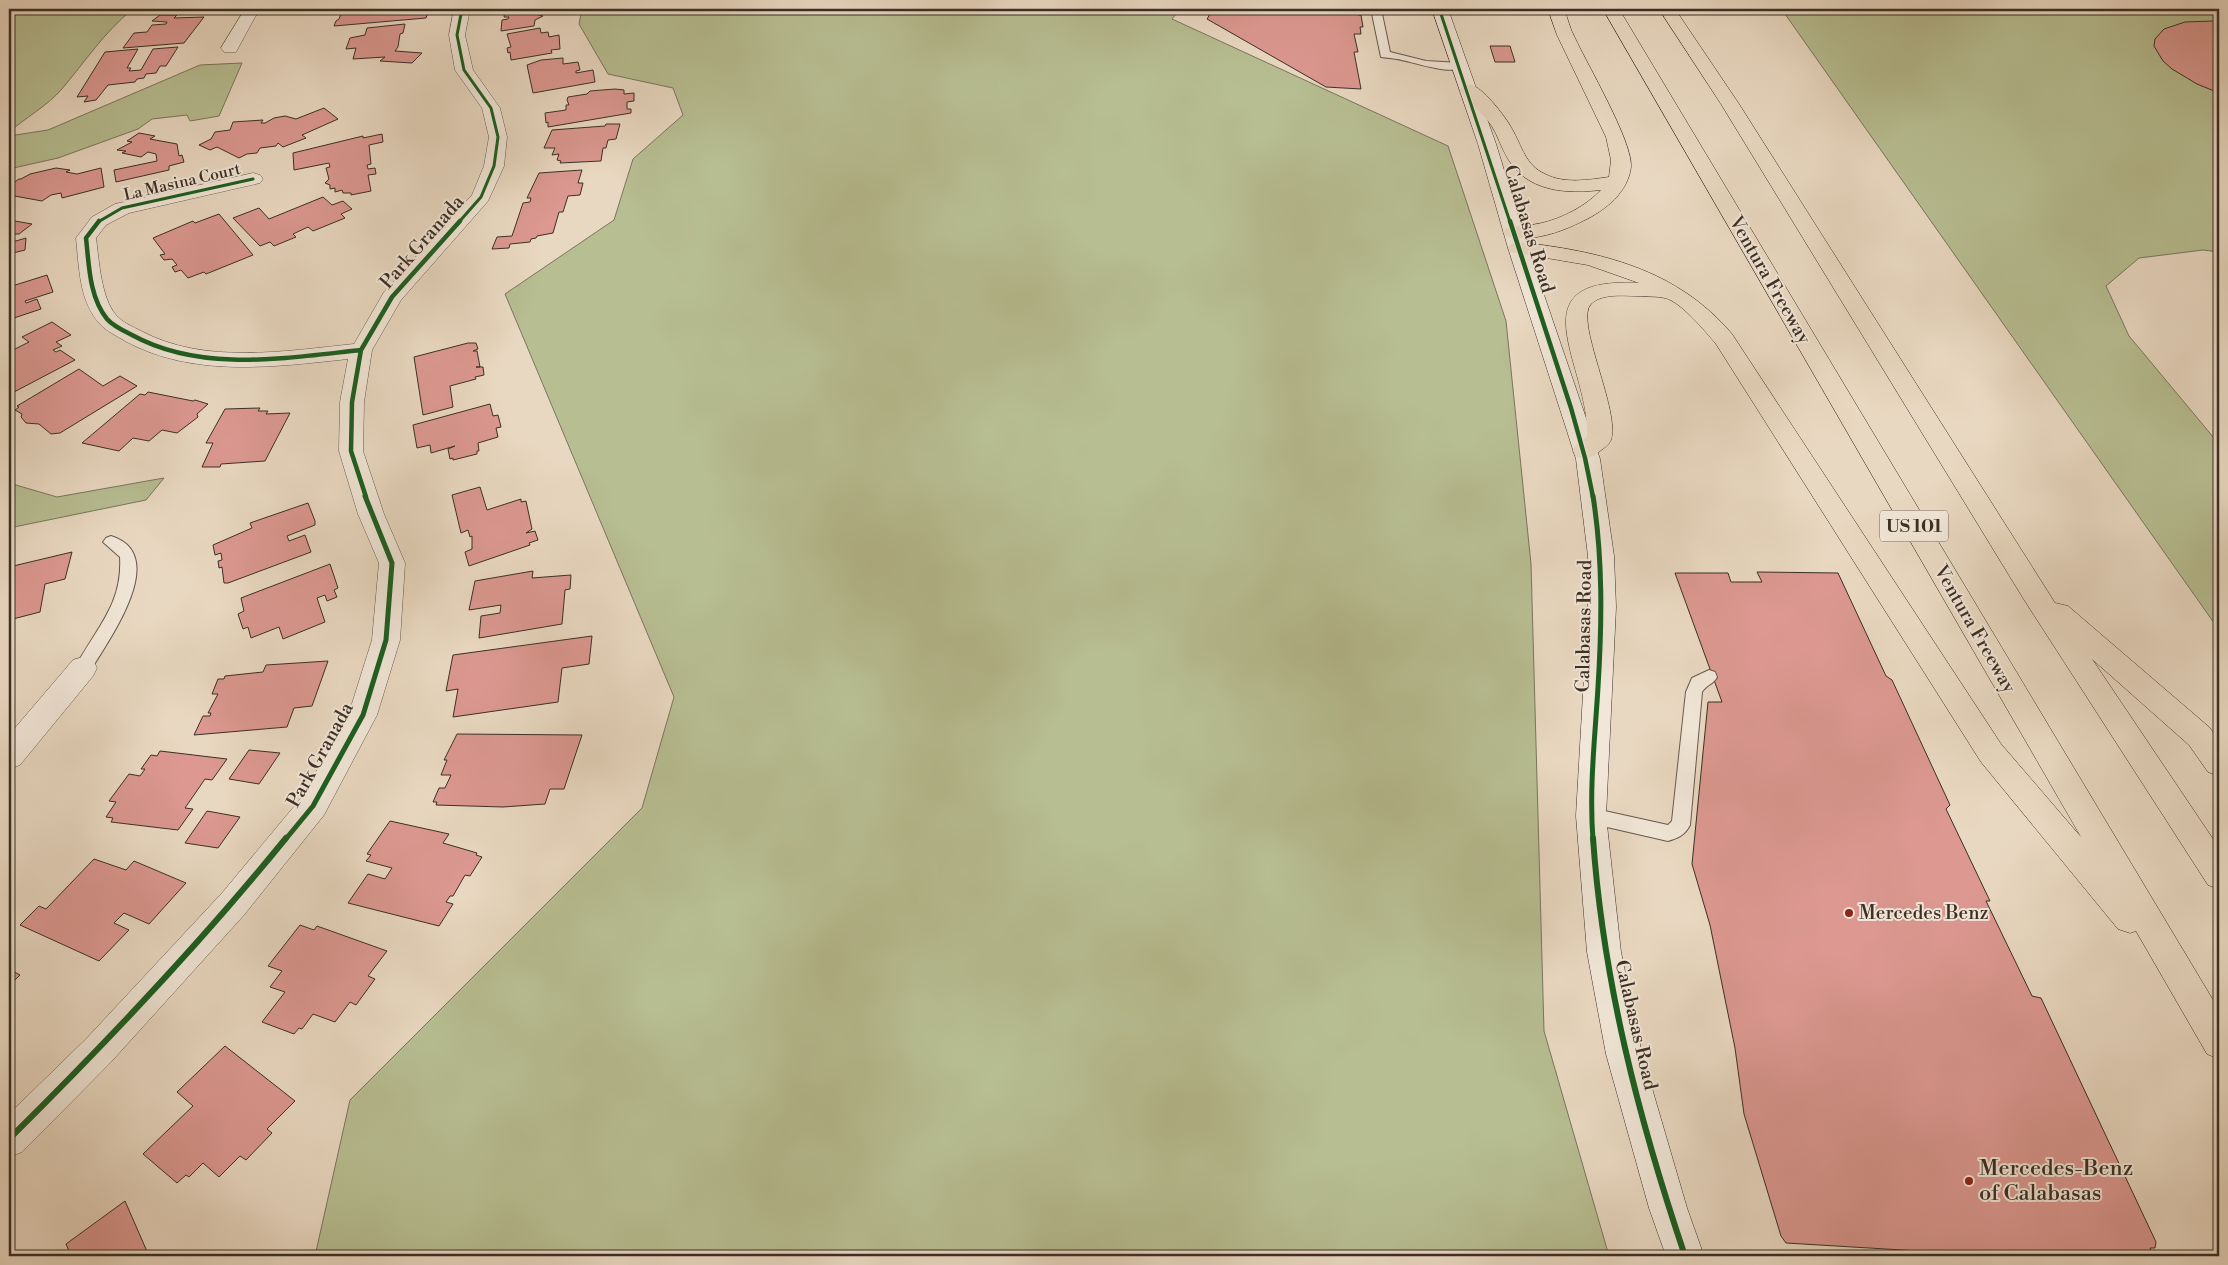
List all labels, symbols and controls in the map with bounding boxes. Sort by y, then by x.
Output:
street label: La Masina Court [121,159,243,205]
street label: Calabasas Road [1498,162,1560,296]
street label: Park Granada [375,190,470,294]
street label: Ventura Freeway [1723,211,1817,349]
road number: US 101 [1880,511,1948,542]
street label: Calabasas Road [1571,559,1597,692]
street label: Ventura Freeway [1928,560,2022,698]
street label: Park Granada [281,698,359,812]
place label: Mercedes Benz [1859,901,1989,925]
marker: Mercedes Benz [1843,907,1855,919]
street label: Calabasas Road [1609,958,1663,1092]
place label: Mercedes-Benz of Calabasas [1979,1155,2133,1207]
marker: Mercedes-Benz of Calabasas [1963,1175,1975,1187]

